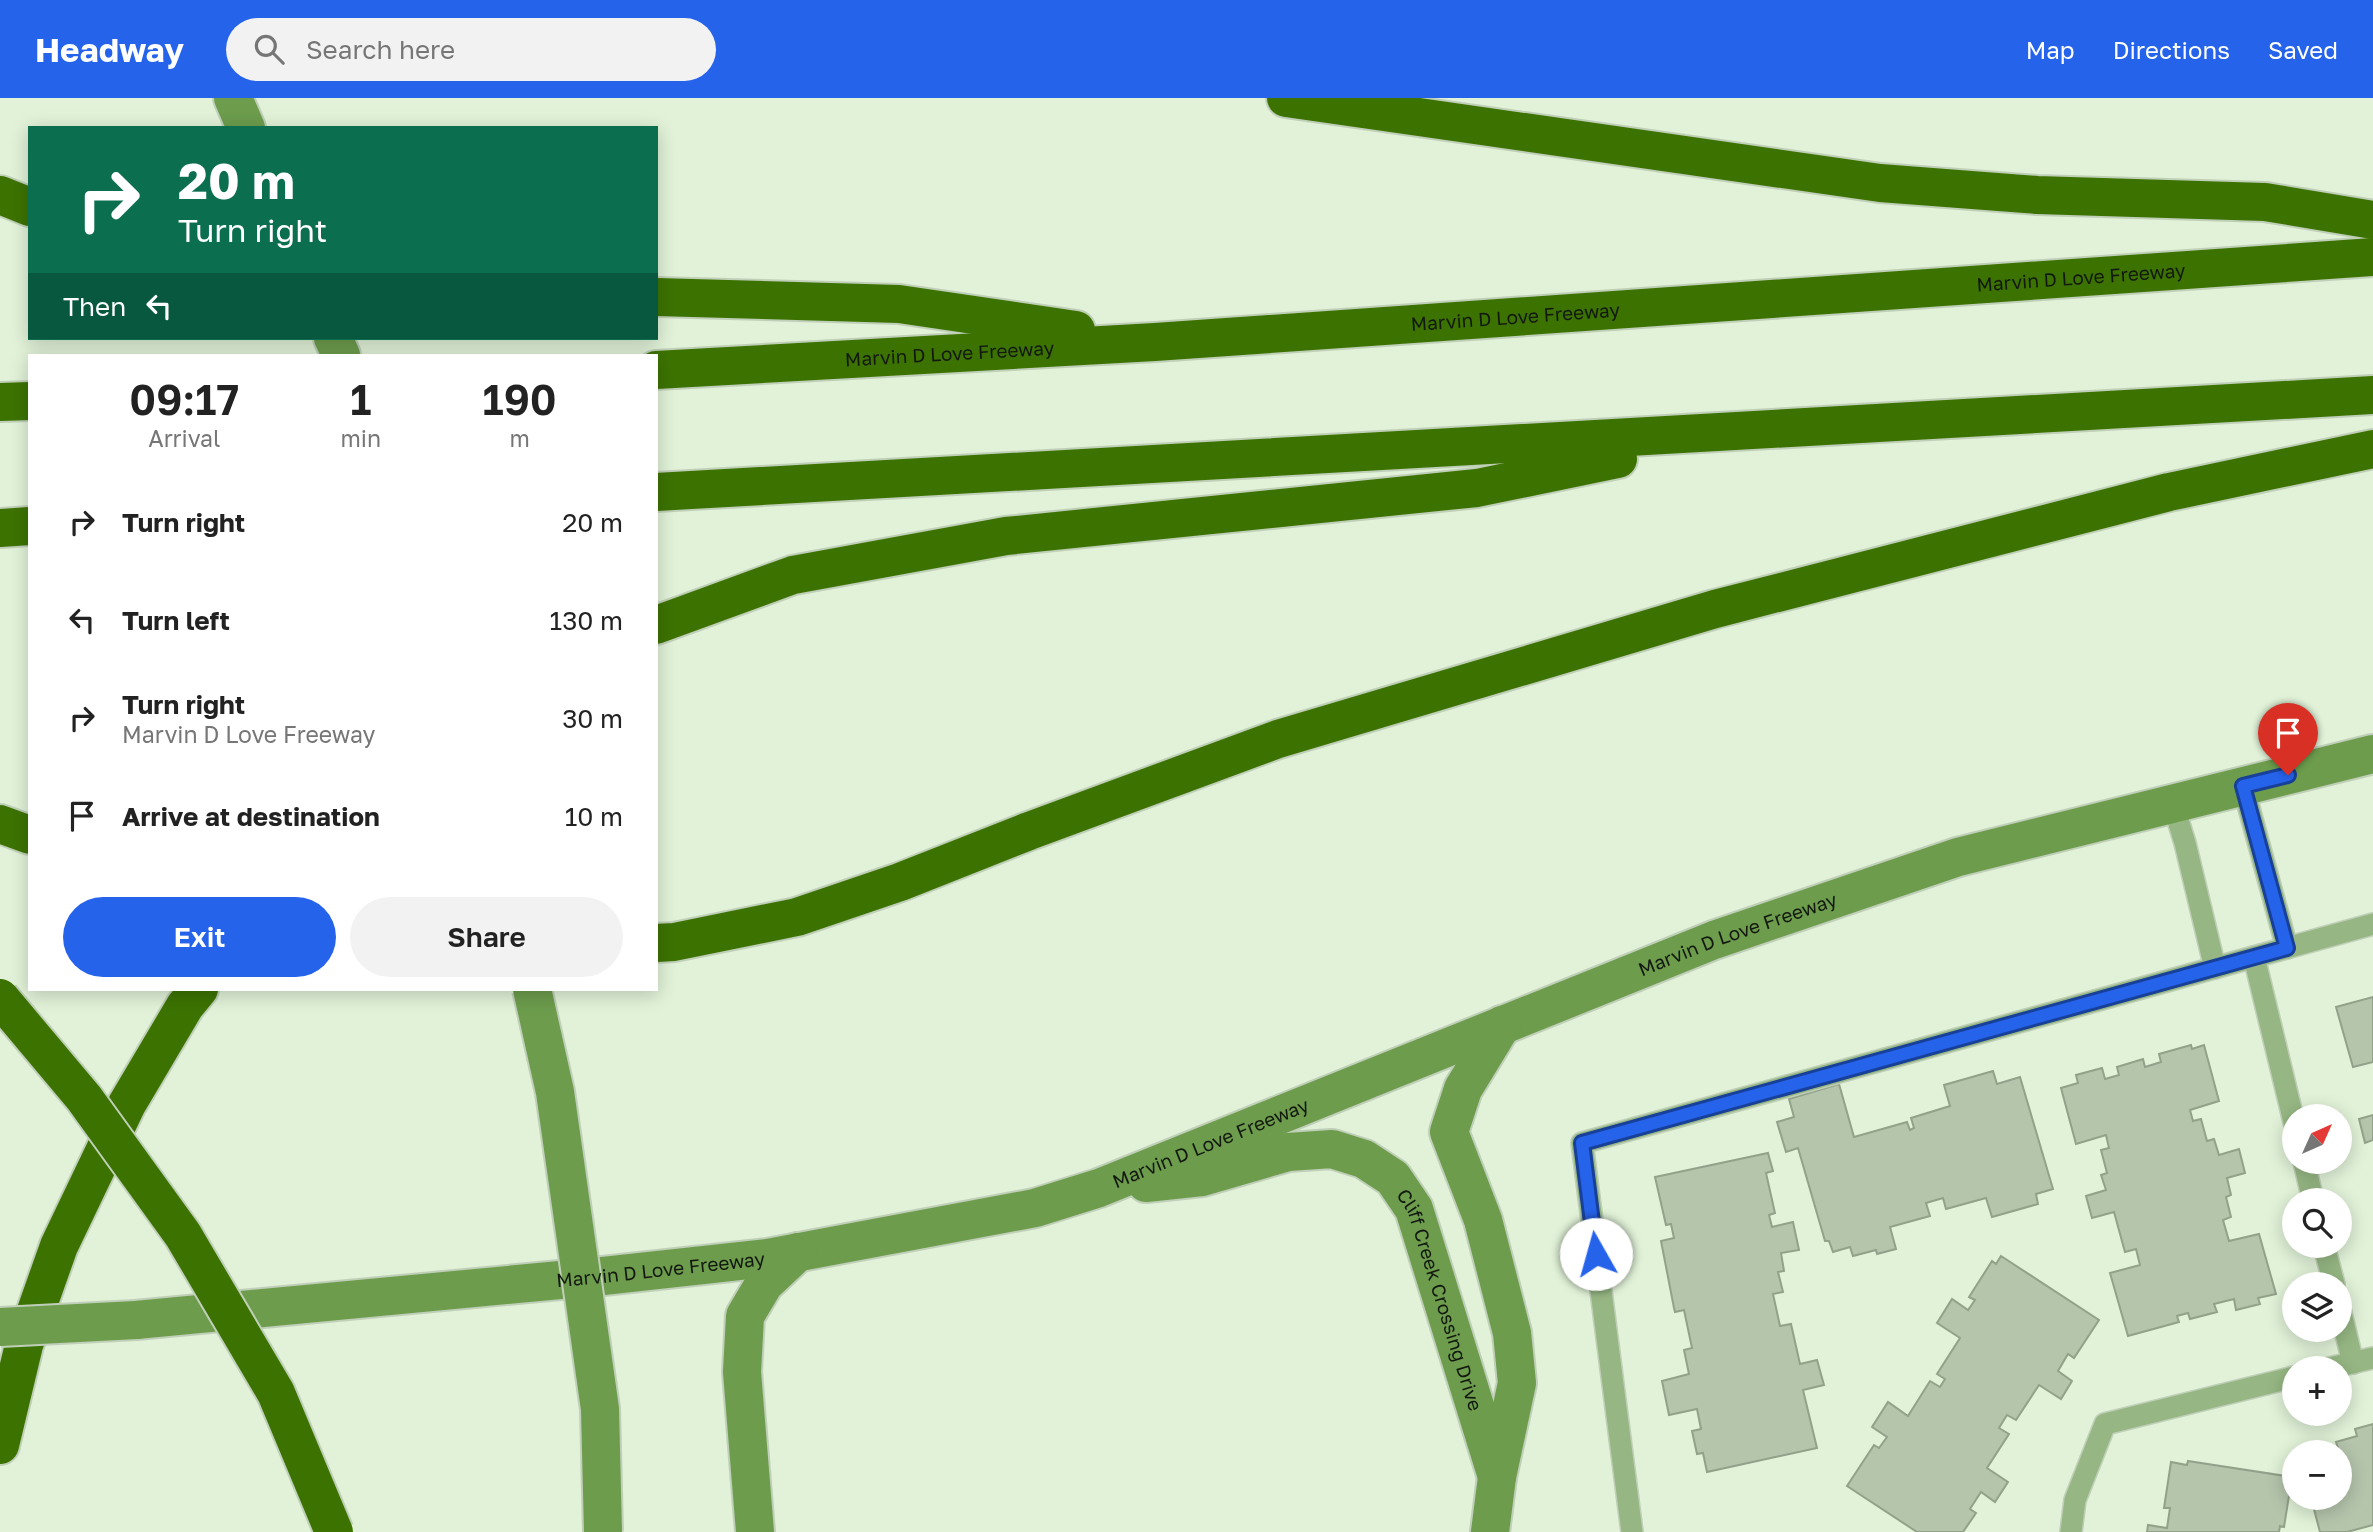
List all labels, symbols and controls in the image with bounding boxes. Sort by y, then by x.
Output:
search box [226,18,716,81]
text: Headway [35,30,184,69]
icon: search [250,30,288,68]
text: Search here [306,34,455,65]
text: Map [2026,35,2075,64]
text: Directions [2113,35,2230,64]
text: Saved [2268,35,2338,64]
text: 20 m [178,151,295,210]
icon: right [63,154,154,245]
text: Turn right [178,211,327,249]
street label: Marvin D Love Freeway [1976,258,2187,296]
icon: left [140,287,178,325]
text: Then [63,291,126,322]
street label: Marvin D Love Freeway [1410,298,1621,335]
street label: Marvin D Love Freeway [844,336,1055,370]
text: 09:17 [129,374,239,424]
text: 1 [350,374,371,424]
text: 190 [482,374,557,424]
text: Arrival [148,424,220,452]
text: min [341,424,381,452]
text: m [509,424,530,452]
icon: right [63,503,101,541]
text: Turn right [122,507,245,538]
text: 20 m [562,507,623,538]
icon: left [63,601,101,639]
text: Turn left [122,605,230,636]
text: 130 m [550,605,623,636]
text: Turn right [122,689,245,720]
icon: right [63,699,101,737]
text: 30 m [562,703,623,734]
pin [2258,703,2318,775]
icon: arrive [2269,714,2307,752]
text: Marvin D Love Freeway [122,720,375,748]
icon: arrive [63,797,101,835]
text: Arrive at destination [122,801,380,832]
text: 10 m [565,801,623,832]
street label: Marvin D Love Freeway [1635,887,1840,980]
button: Exit [63,897,336,977]
button: Share [350,897,623,977]
street label: Marvin D Love Freeway [1109,1093,1312,1192]
north arrow [2282,1104,2352,1174]
map controls [2282,1104,2352,1510]
street label: Cliff Creek Crossing Drive [1393,1184,1488,1414]
button: search [2282,1188,2352,1258]
position arrow [1559,1217,1633,1291]
street label: Marvin D Love Freeway [555,1246,766,1291]
button: layers [2282,1272,2352,1342]
button: + [2282,1356,2352,1426]
button: − [2282,1440,2352,1510]

